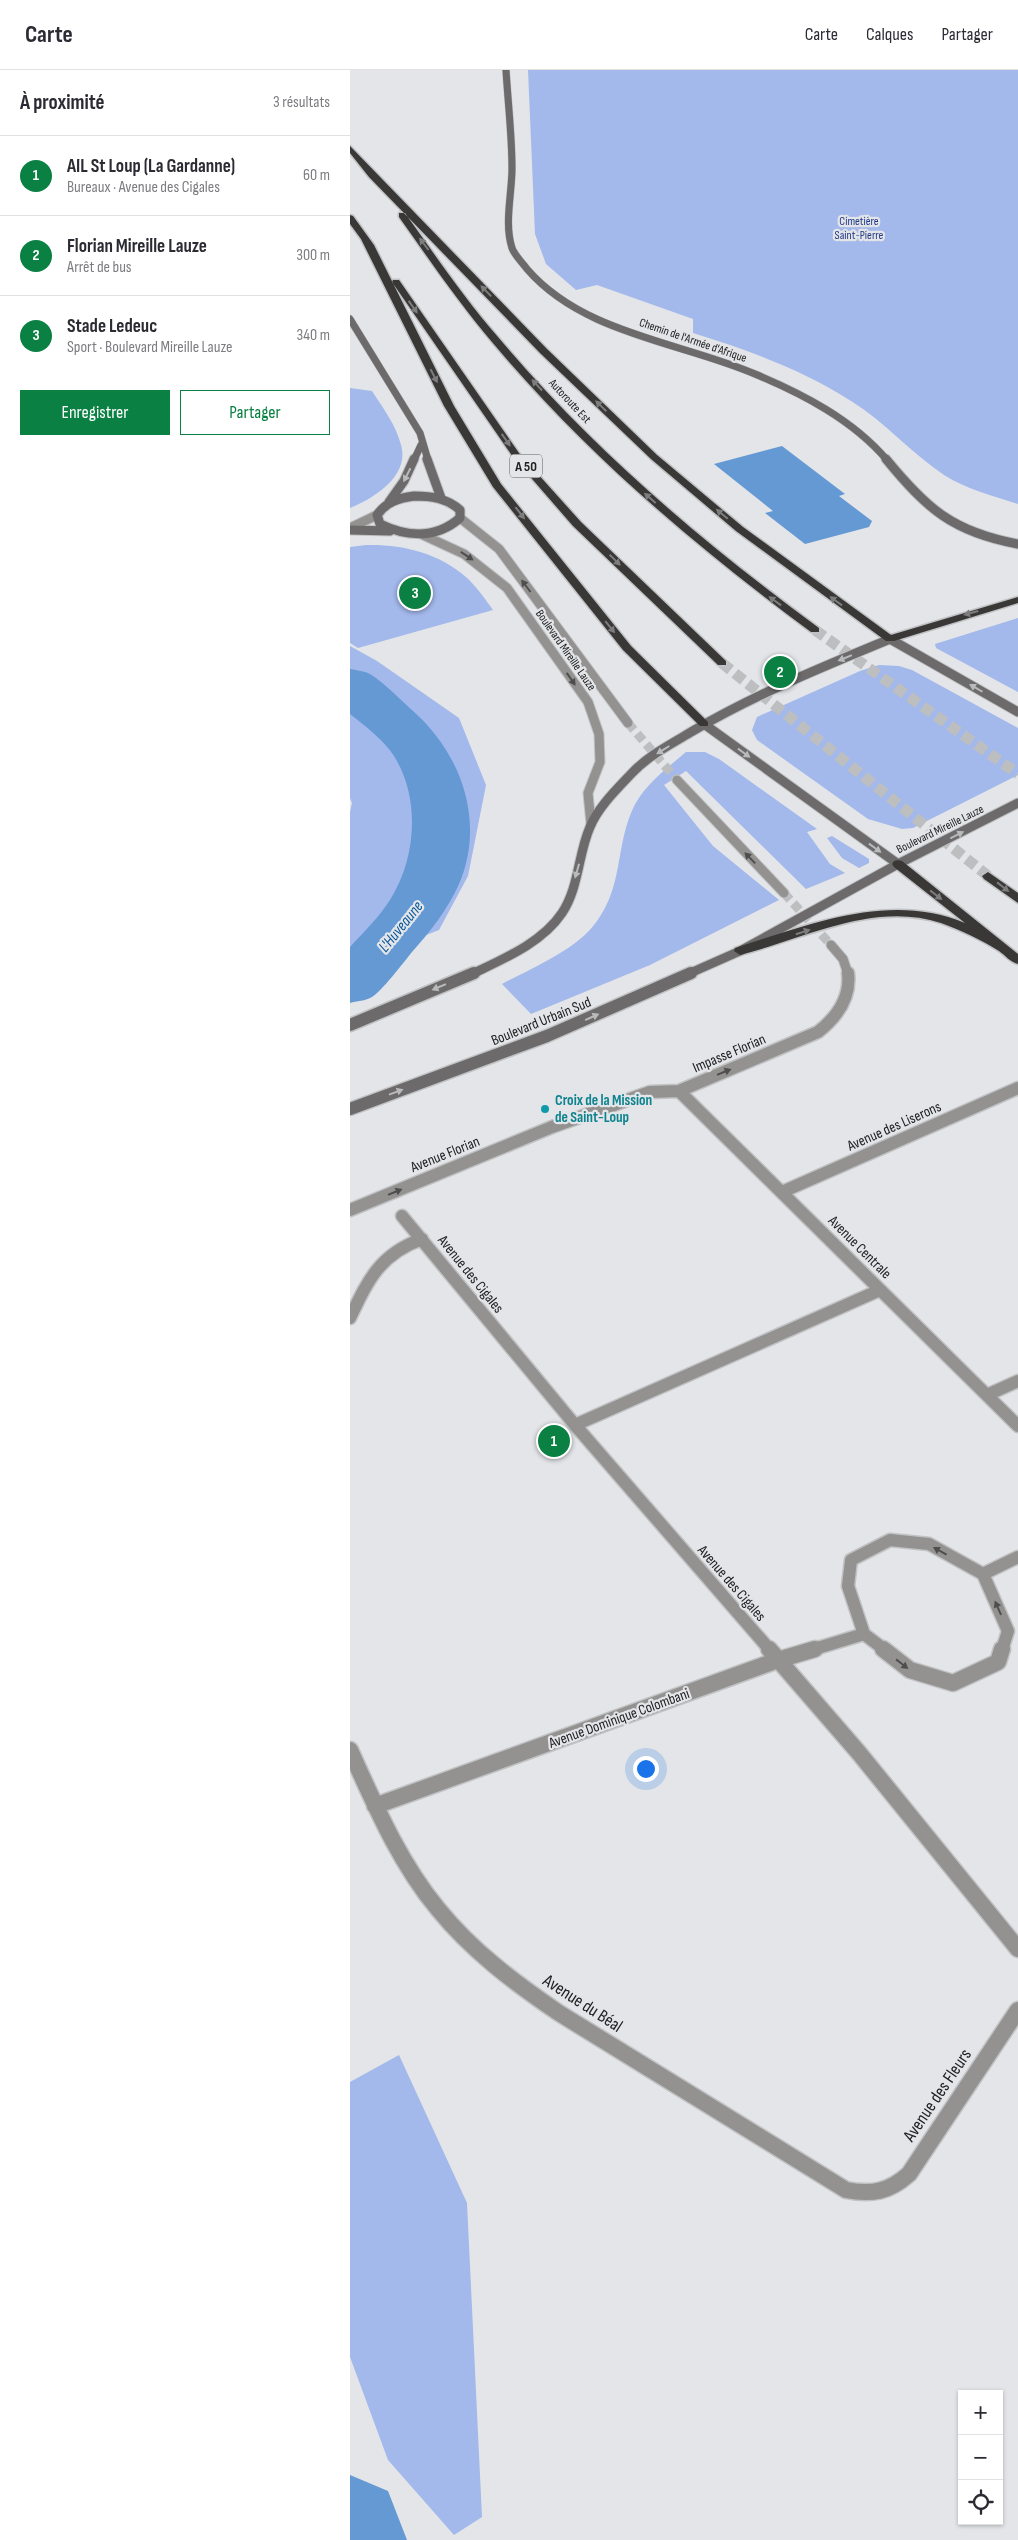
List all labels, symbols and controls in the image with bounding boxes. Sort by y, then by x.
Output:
text: Carte [25,20,73,49]
text: Carte [805,24,838,45]
text: Calques [866,24,913,45]
text: Partager [941,24,993,45]
text: À proximité [20,90,105,115]
text: 3 résultats [273,93,330,112]
text: AIL St Loup (La Gardanne) [67,155,235,178]
text: 1 [33,166,39,185]
text: 60 m [303,166,330,185]
text: Bureaux · Avenue des Cigales [67,178,220,197]
park label: Cimetière Saint-Pierre [835,214,884,243]
text: Florian Mireille Lauze [67,235,207,258]
one-way arrow [418,238,429,251]
text: 2 [32,246,40,265]
text: 300 m [296,246,330,265]
text: Arrêt de bus [67,258,132,277]
one-way arrow [480,285,492,297]
one-way arrow [408,300,418,314]
text: Stade Ledeuc [67,315,157,338]
street label: Chemin de l'Armée d'Afrique [637,315,749,366]
text: 3 [32,326,40,345]
text: 340 m [297,326,330,345]
text: Sport · Boulevard Mireille Lauze [67,338,232,357]
one-way arrow [430,369,438,383]
street label: Autoroute Est [545,375,594,427]
one-way arrow [531,380,543,392]
button: Enregistrer [20,390,170,435]
button: Partager [180,390,330,435]
one-way arrow [595,400,607,412]
one-way arrow [501,434,511,447]
road number: A 50 [510,454,542,478]
one-way arrow [403,467,411,482]
one-way arrow [644,493,656,504]
one-way arrow [514,506,525,519]
one-way arrow [716,509,728,520]
one-way arrow [460,551,474,561]
one-way arrow [609,554,621,566]
pin: 3 [399,574,431,612]
one-way arrow [521,580,532,593]
one-way arrow [830,595,843,606]
one-way arrow [769,596,782,606]
street label: Boulevard Mireille Lauze [532,607,599,694]
one-way arrow [963,610,978,618]
one-way arrow [605,620,616,633]
pin: 2 [764,653,796,691]
one-way arrow [838,654,852,662]
one-way arrow [566,672,577,685]
one-way arrow [968,684,983,692]
one-way arrow [656,745,669,754]
one-way arrow [737,748,751,758]
street label: Boulevard Mireille Lauze [894,802,987,857]
one-way arrow [950,831,964,839]
one-way arrow [868,843,882,853]
one-way arrow [744,852,756,864]
one-way arrow [573,864,581,879]
one-way arrow [996,882,1010,892]
one-way arrow [929,889,942,900]
water label: L'Huveaune [375,898,427,956]
one-way arrow [796,928,811,935]
one-way arrow [432,983,446,991]
street label: Boulevard Urbain Sud [488,993,594,1050]
one-way arrow [585,1012,599,1020]
street label: Impasse Florian [690,1030,769,1077]
one-way arrow [717,1068,732,1076]
one-way arrow [389,1088,404,1096]
place label: Croix de la Mission de Saint-Loup [555,1091,652,1127]
street label: Avenue des Liserons [843,1097,944,1156]
marker: Croix de la Mission de Saint-Loup [539,1103,551,1115]
street label: Avenue Florian [407,1132,483,1177]
one-way arrow [388,1187,402,1195]
street label: Avenue Centrale [823,1211,895,1283]
street label: Avenue des Cigales [433,1231,508,1317]
pin: 1 [538,1422,570,1460]
street label: Avenue des Cigales [693,1541,770,1625]
one-way arrow [933,1547,948,1555]
one-way arrow [994,1601,1002,1615]
one-way arrow [895,1659,909,1669]
street label: Avenue Dominique Colombani [545,1684,692,1753]
your location [633,1756,659,1782]
street label: Avenue du Béal [538,1969,626,2037]
street label: Avenue des Fleurs [898,2045,976,2146]
map controls [958,2390,1003,2525]
button: + [958,2390,1003,2435]
button: − [958,2435,1003,2480]
button: locate [958,2480,1003,2525]

